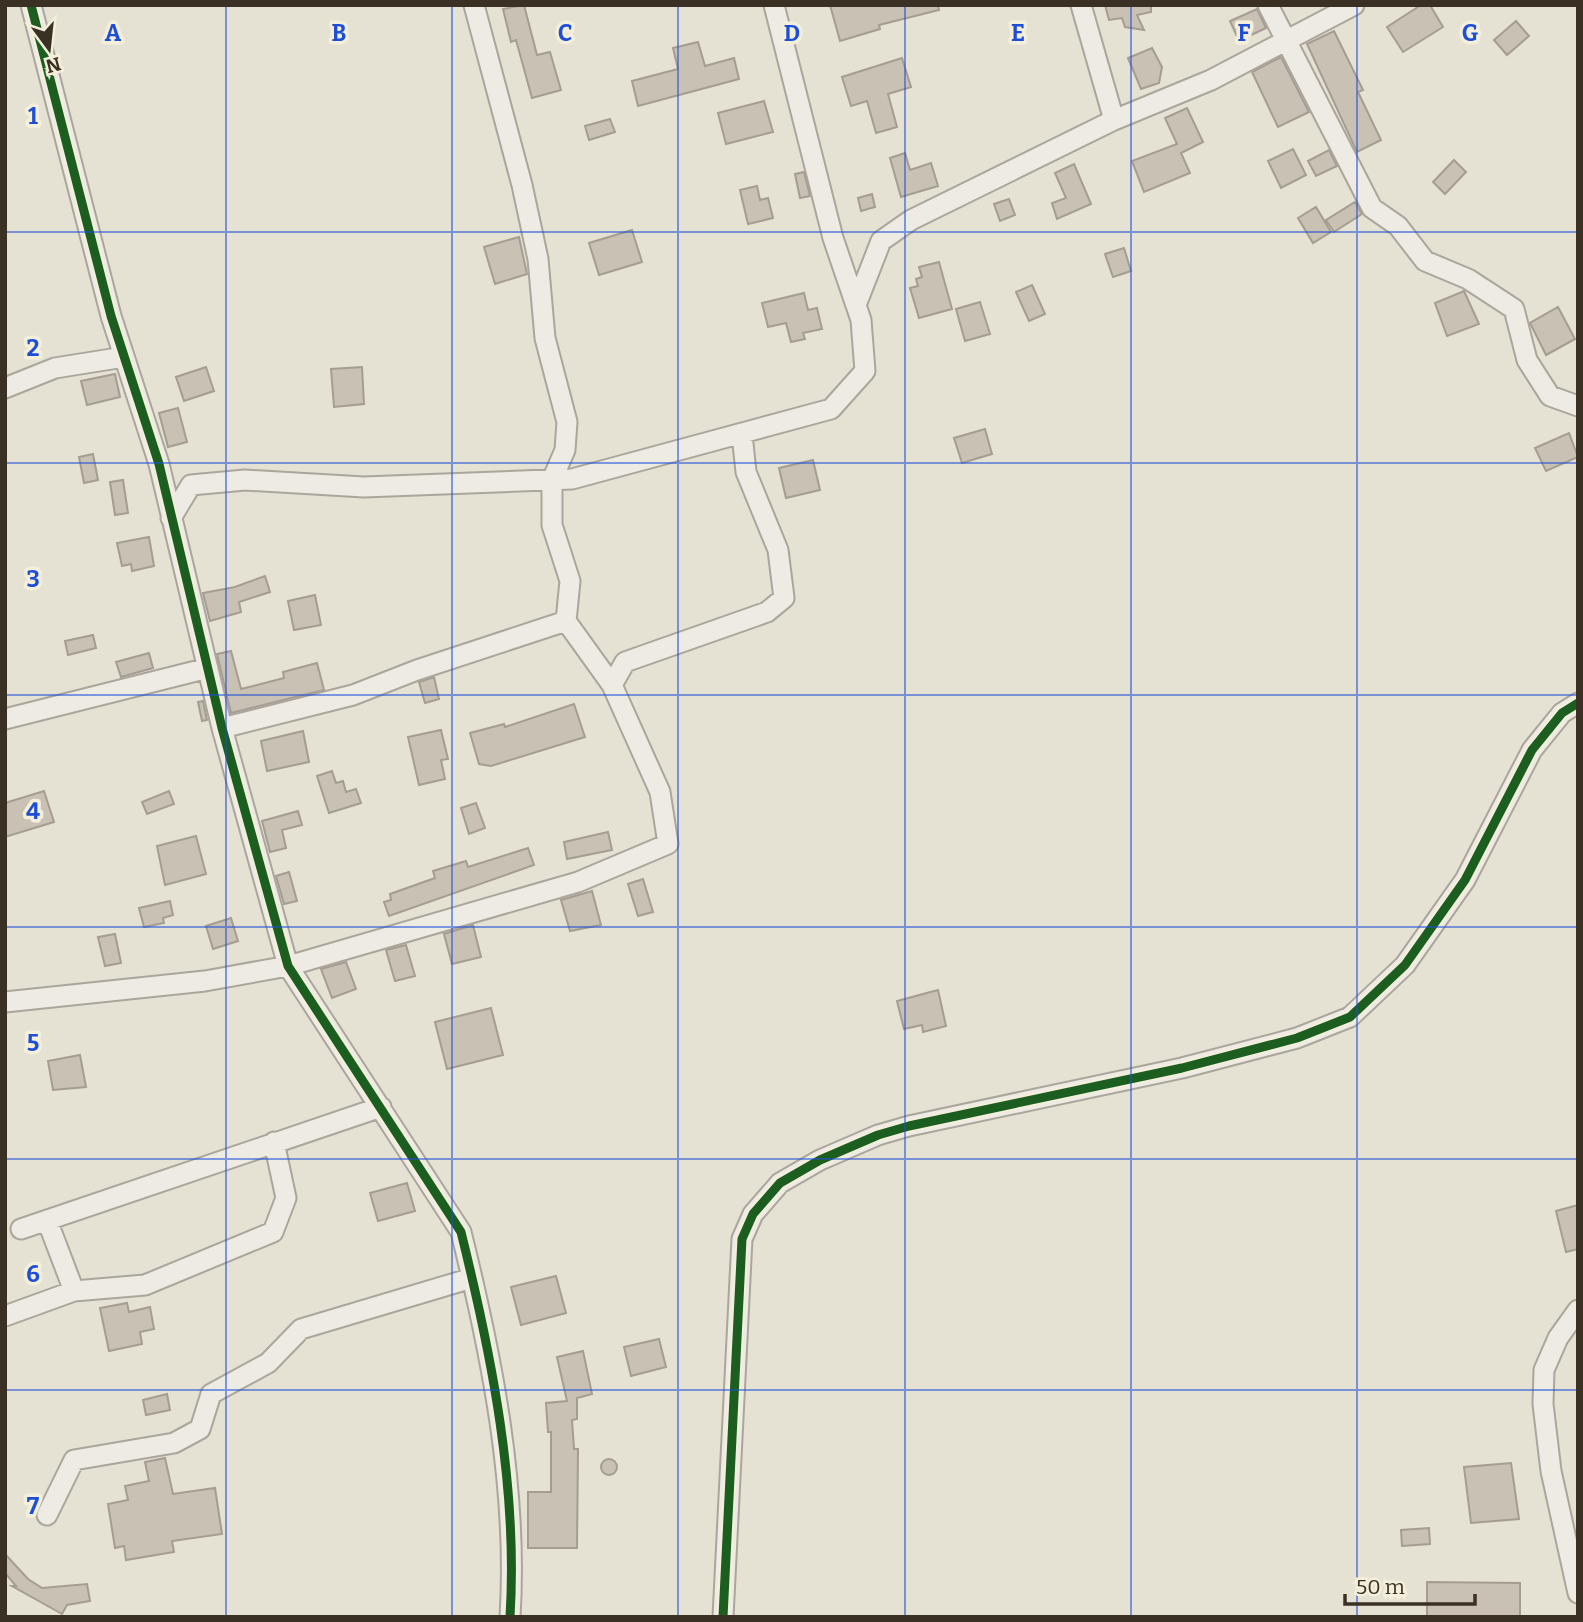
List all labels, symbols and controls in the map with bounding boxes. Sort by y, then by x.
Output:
north arrow [14,14,84,84]
text: A [105,19,122,47]
text: B [332,19,346,47]
text: C [558,19,572,47]
text: D [784,19,800,47]
text: E [1011,19,1025,47]
text: F [1238,19,1251,47]
text: G [1462,19,1479,47]
text: N [43,52,63,78]
text: 1 [28,102,38,130]
text: 2 [27,334,40,362]
text: 3 [26,565,40,593]
text: 4 [26,797,40,825]
text: 5 [27,1029,39,1057]
text: 6 [26,1260,40,1288]
text: 7 [27,1492,40,1520]
scale bar [1345,1562,1474,1606]
text: 50 m [1356,1574,1405,1600]

